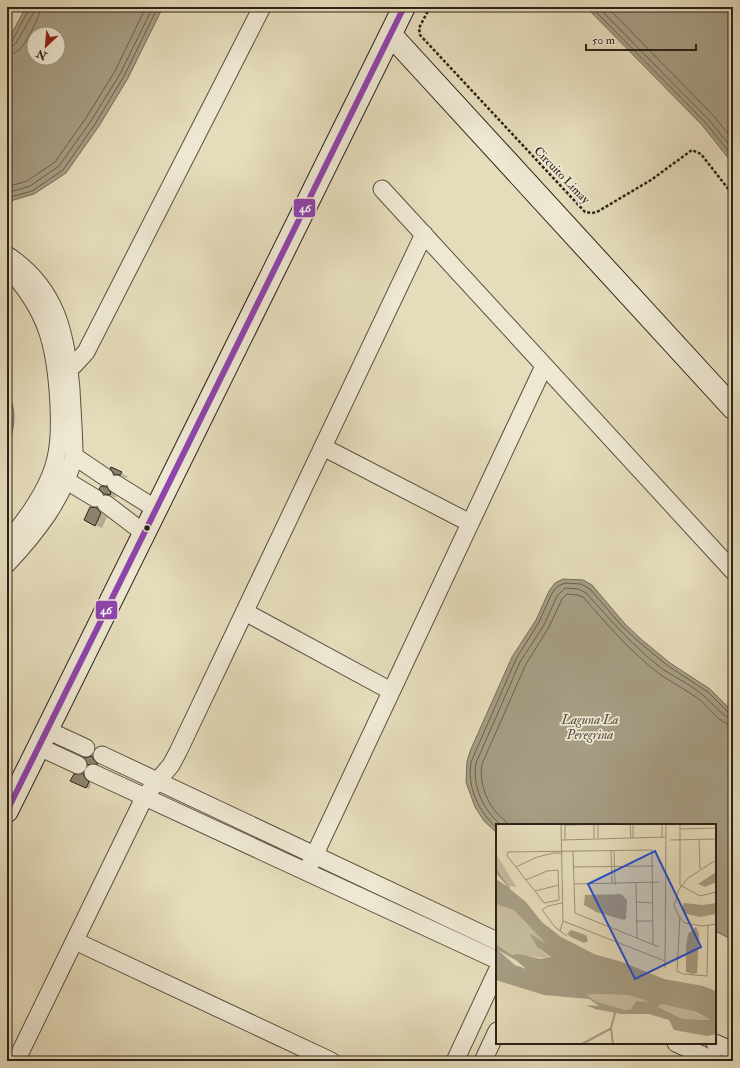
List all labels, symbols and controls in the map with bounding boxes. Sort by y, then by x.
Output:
north arrow [26,26,66,66]
scale bar [586,26,696,52]
text: 50 m [592,33,616,48]
text: N [34,46,50,63]
street label: Circuito Limay [531,144,593,208]
line badge: 46 [293,198,316,218]
text: 46 [298,202,312,216]
unlabelled marker [142,523,152,533]
line badge: 46 [95,600,118,620]
text: 46 [99,604,113,618]
water label: Laguna La Peregrina [560,712,619,743]
inset map [496,824,716,1044]

